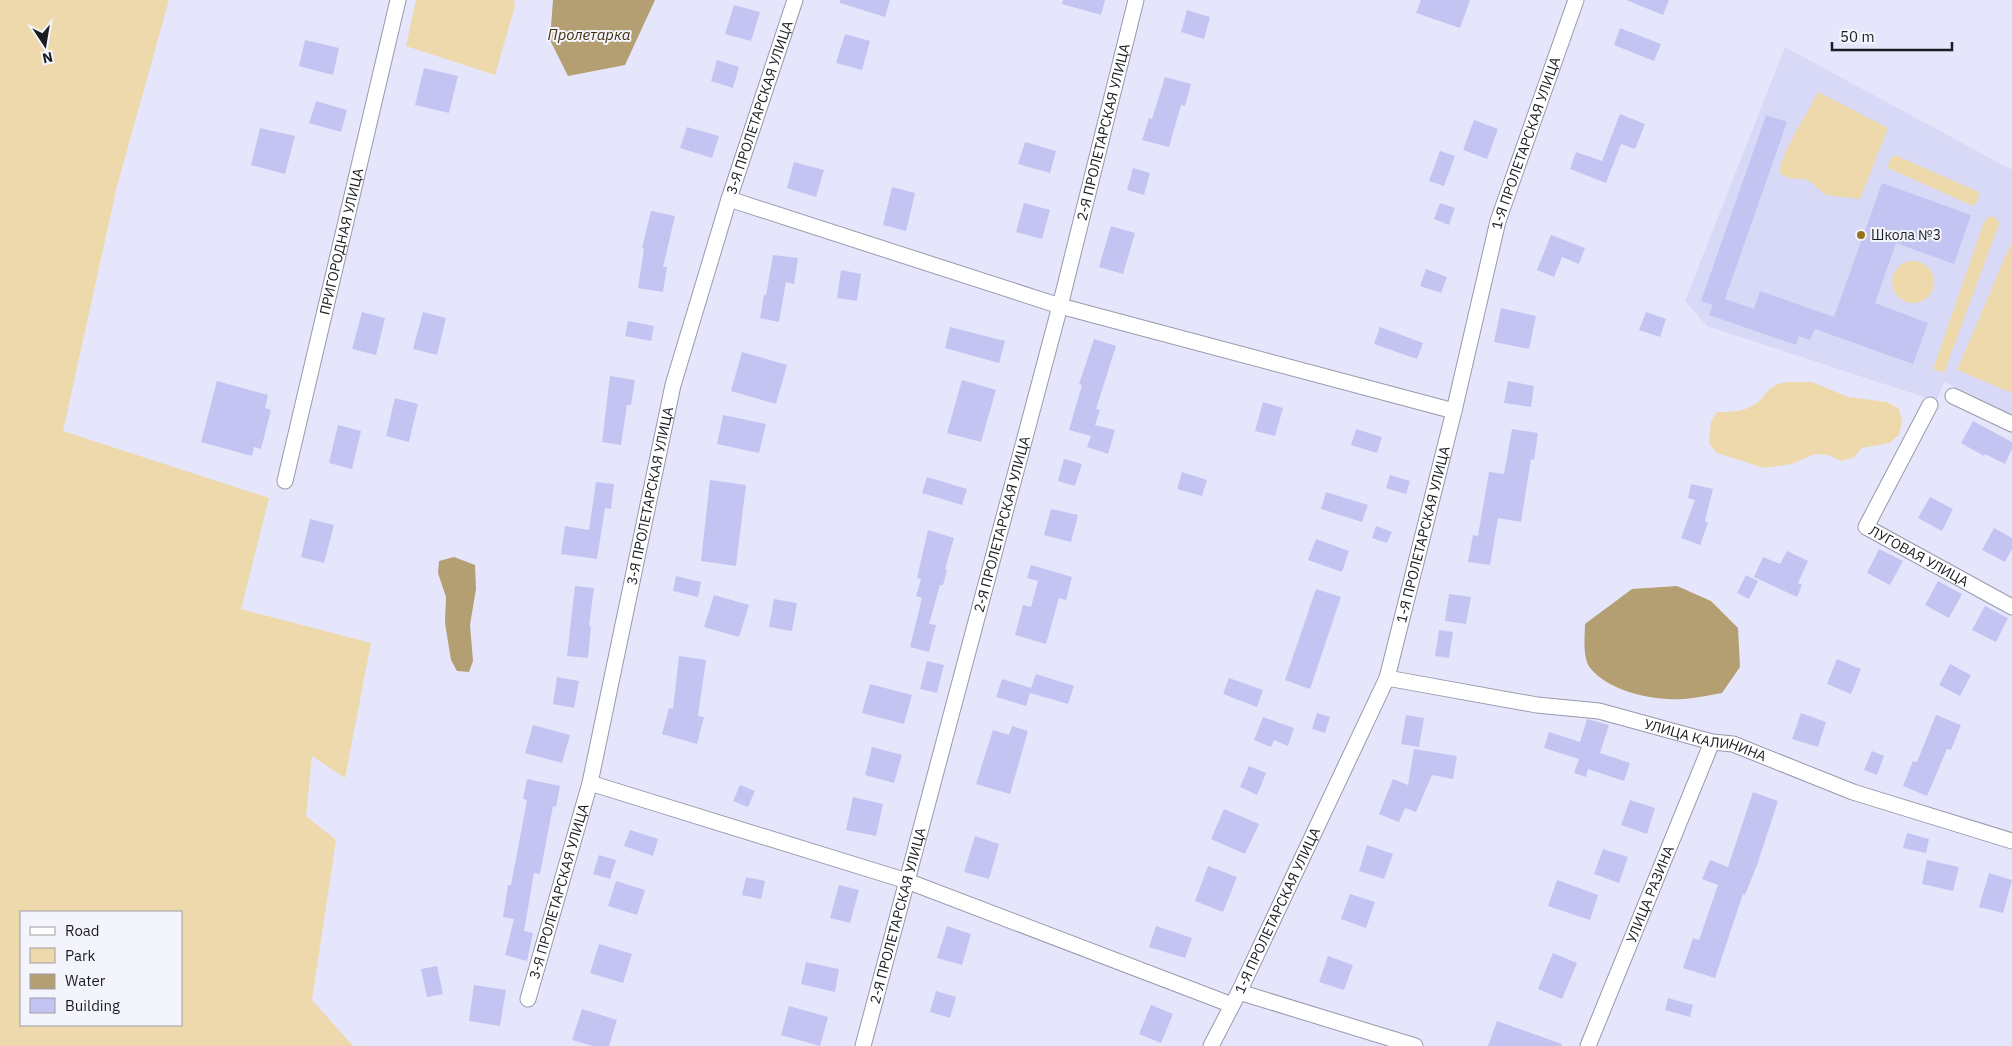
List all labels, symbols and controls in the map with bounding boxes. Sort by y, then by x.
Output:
street label: 3-Я ПРОЛЕТАРСКАЯ УЛИЦА [722,18,797,197]
north arrow [20,20,70,70]
scale bar [1832,20,1952,52]
water label: Пролетарка [548,25,631,44]
text: 50 m [1840,27,1875,46]
street label: 2-Я ПРОЛЕТАРСКАЯ УЛИЦА [1073,42,1134,222]
text: N [41,48,55,68]
street label: 1-Я ПРОЛЕТАРСКАЯ УЛИЦА [1487,54,1564,231]
street label: ПРИГОРОДНАЯ УЛИЦА [315,166,367,317]
place label: Школа №3 [1871,226,1941,244]
marker: Школа №3 [1855,229,1867,241]
street label: 3-Я ПРОЛЕТАРСКАЯ УЛИЦА [623,405,677,587]
street label: 2-Я ПРОЛЕТАРСКАЯ УЛИЦА [970,434,1034,614]
street label: 1-Я ПРОЛЕТАРСКАЯ УЛИЦА [1392,444,1454,625]
street label: ЛУГОВАЯ УЛИЦА [1866,521,1972,591]
street label: УЛИЦА КАЛИНИНА [1642,715,1769,765]
street label: 3-Я ПРОЛЕТАРСКАЯ УЛИЦА [525,802,593,981]
street label: 1-Я ПРОЛЕТАРСКАЯ УЛИЦА [1231,824,1324,996]
street label: 2-Я ПРОЛЕТАРСКАЯ УЛИЦА [866,825,930,1006]
street label: УЛИЦА РАЗИНА [1622,843,1678,945]
legend [20,911,182,1026]
text: Road [65,921,100,940]
text: Park [65,946,95,965]
text: Water [65,971,106,990]
text: Building [65,996,120,1015]

